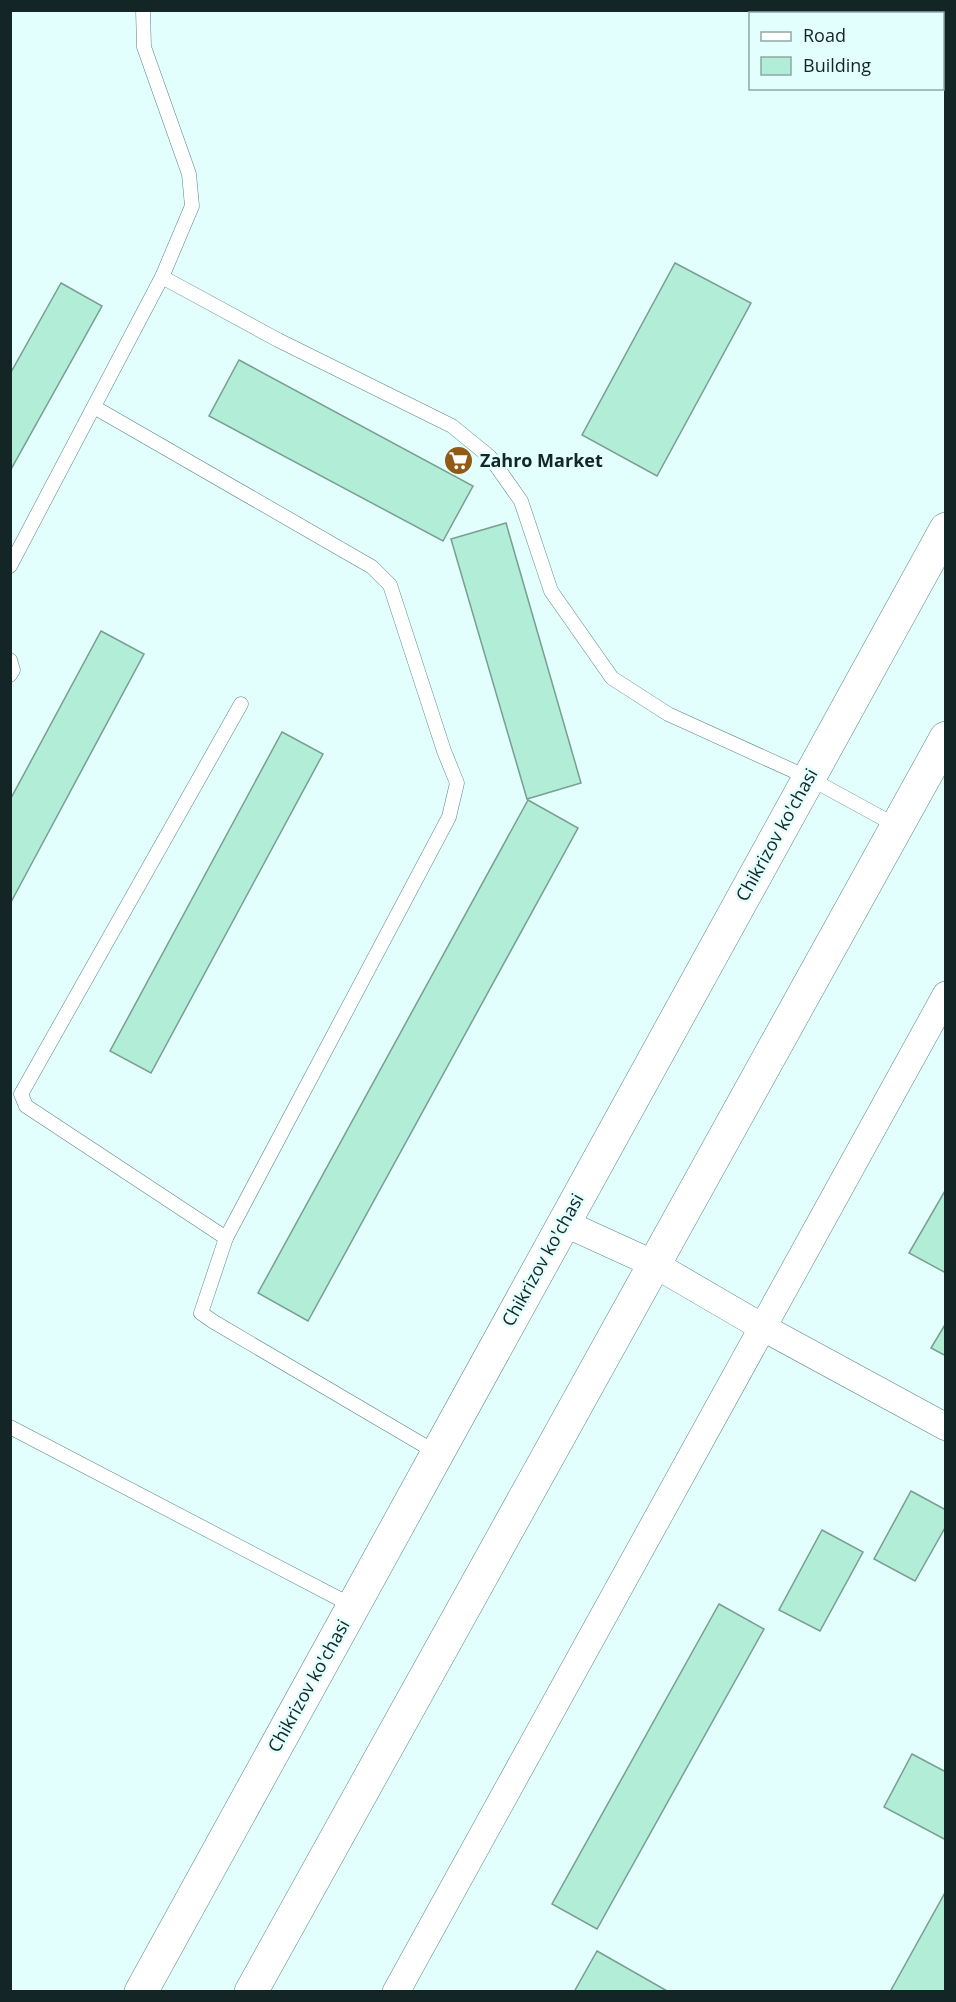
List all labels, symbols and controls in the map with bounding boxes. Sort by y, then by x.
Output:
legend [749,12,944,90]
text: Road [803,23,846,47]
text: Building [803,53,871,77]
supermarket icon: Zahro Market [443,445,475,477]
place label: Zahro Market [480,448,603,472]
street label: Chikrizov ko'chasi [730,764,823,905]
street label: Chikrizov ko'chasi [496,1189,589,1330]
street label: Chikrizov ko'chasi [262,1615,355,1756]

